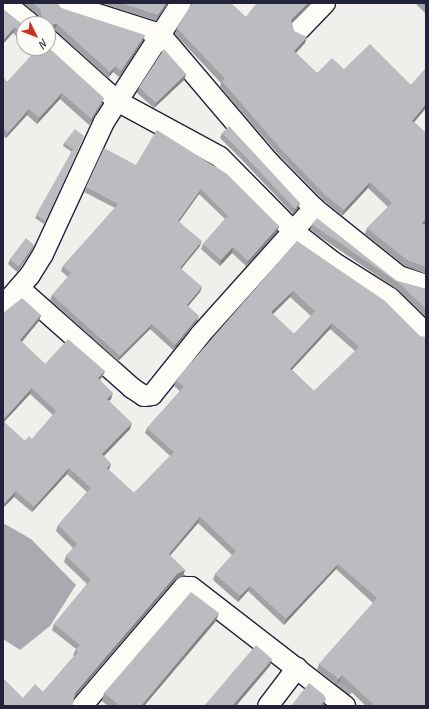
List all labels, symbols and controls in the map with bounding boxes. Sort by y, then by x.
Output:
north arrow [16,16,56,56]
text: N [37,36,51,51]

